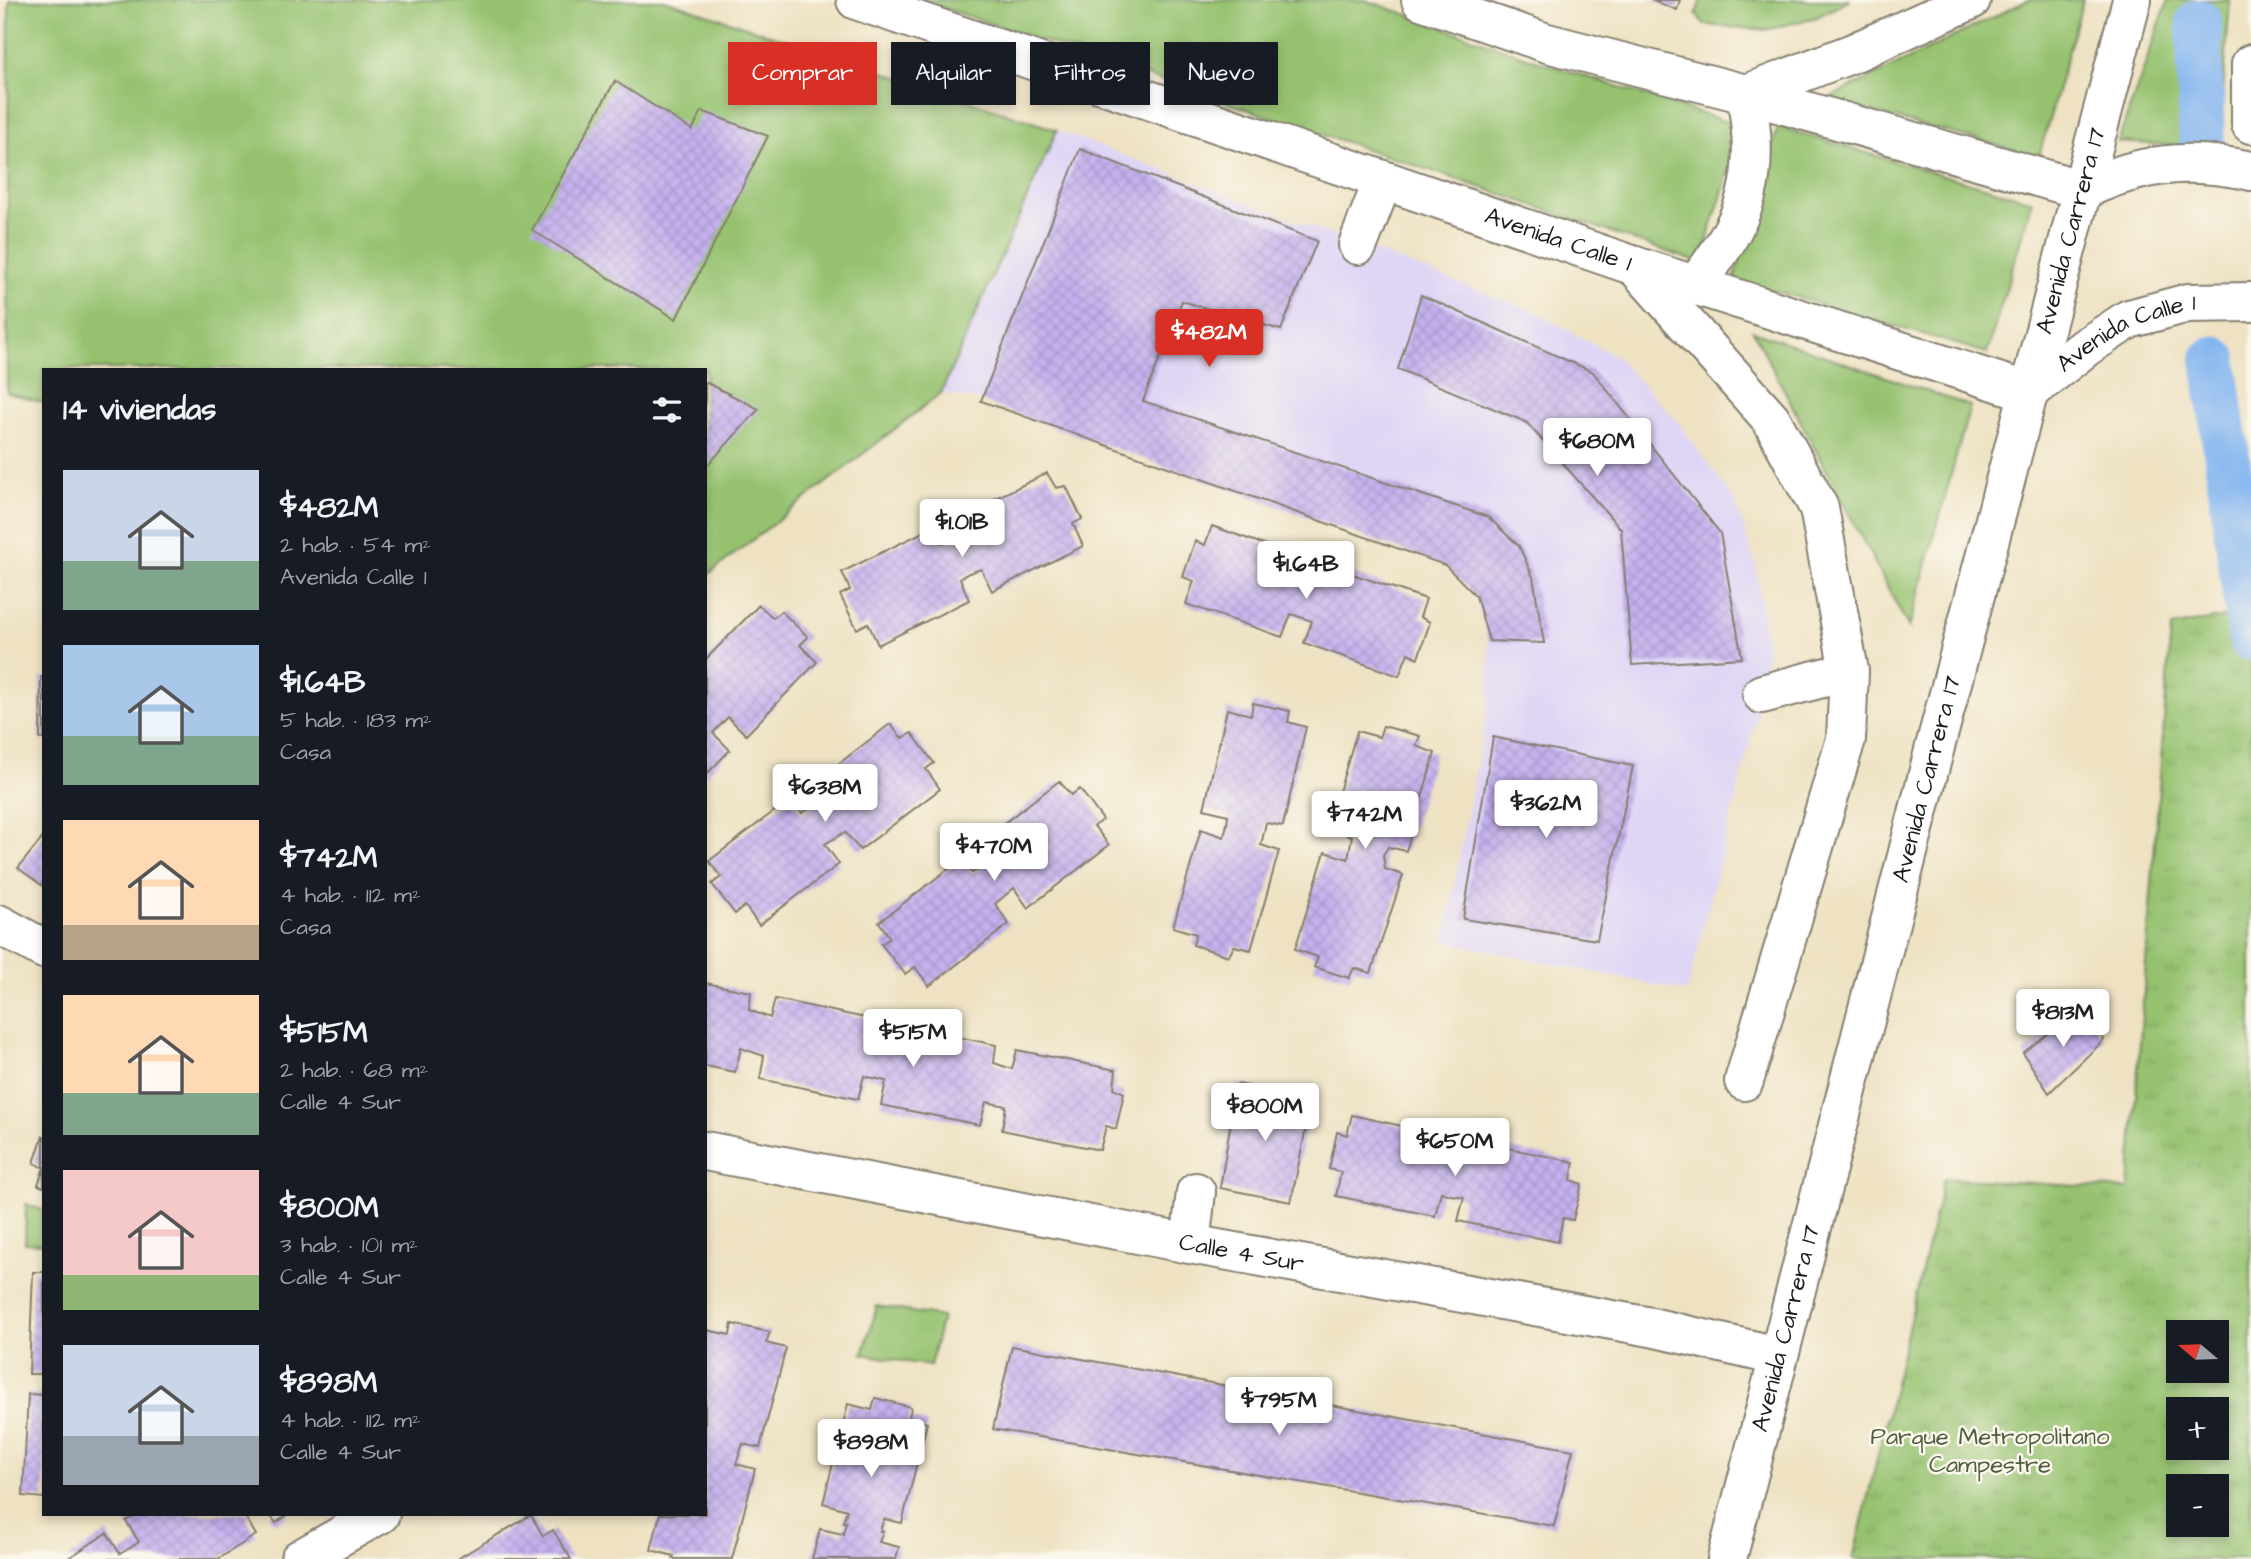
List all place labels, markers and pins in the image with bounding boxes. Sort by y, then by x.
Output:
pin: $482M [1160,310,1258,369]
pin: $680M [1548,419,1646,478]
pin: $1.01B [905,500,1019,559]
pin: $1.64B [1249,542,1363,601]
pin: $638M [776,764,874,824]
pin: $362M [1497,780,1595,840]
pin: $742M [1316,792,1414,851]
pin: $470M [945,824,1043,883]
pin: $813M [2014,990,2112,1049]
pin: $515M [864,1010,962,1069]
pin: $800M [1216,1084,1314,1143]
pin: $650M [1406,1118,1504,1178]
pin: $795M [1230,1378,1328,1437]
pin: $898M [822,1420,920,1479]

